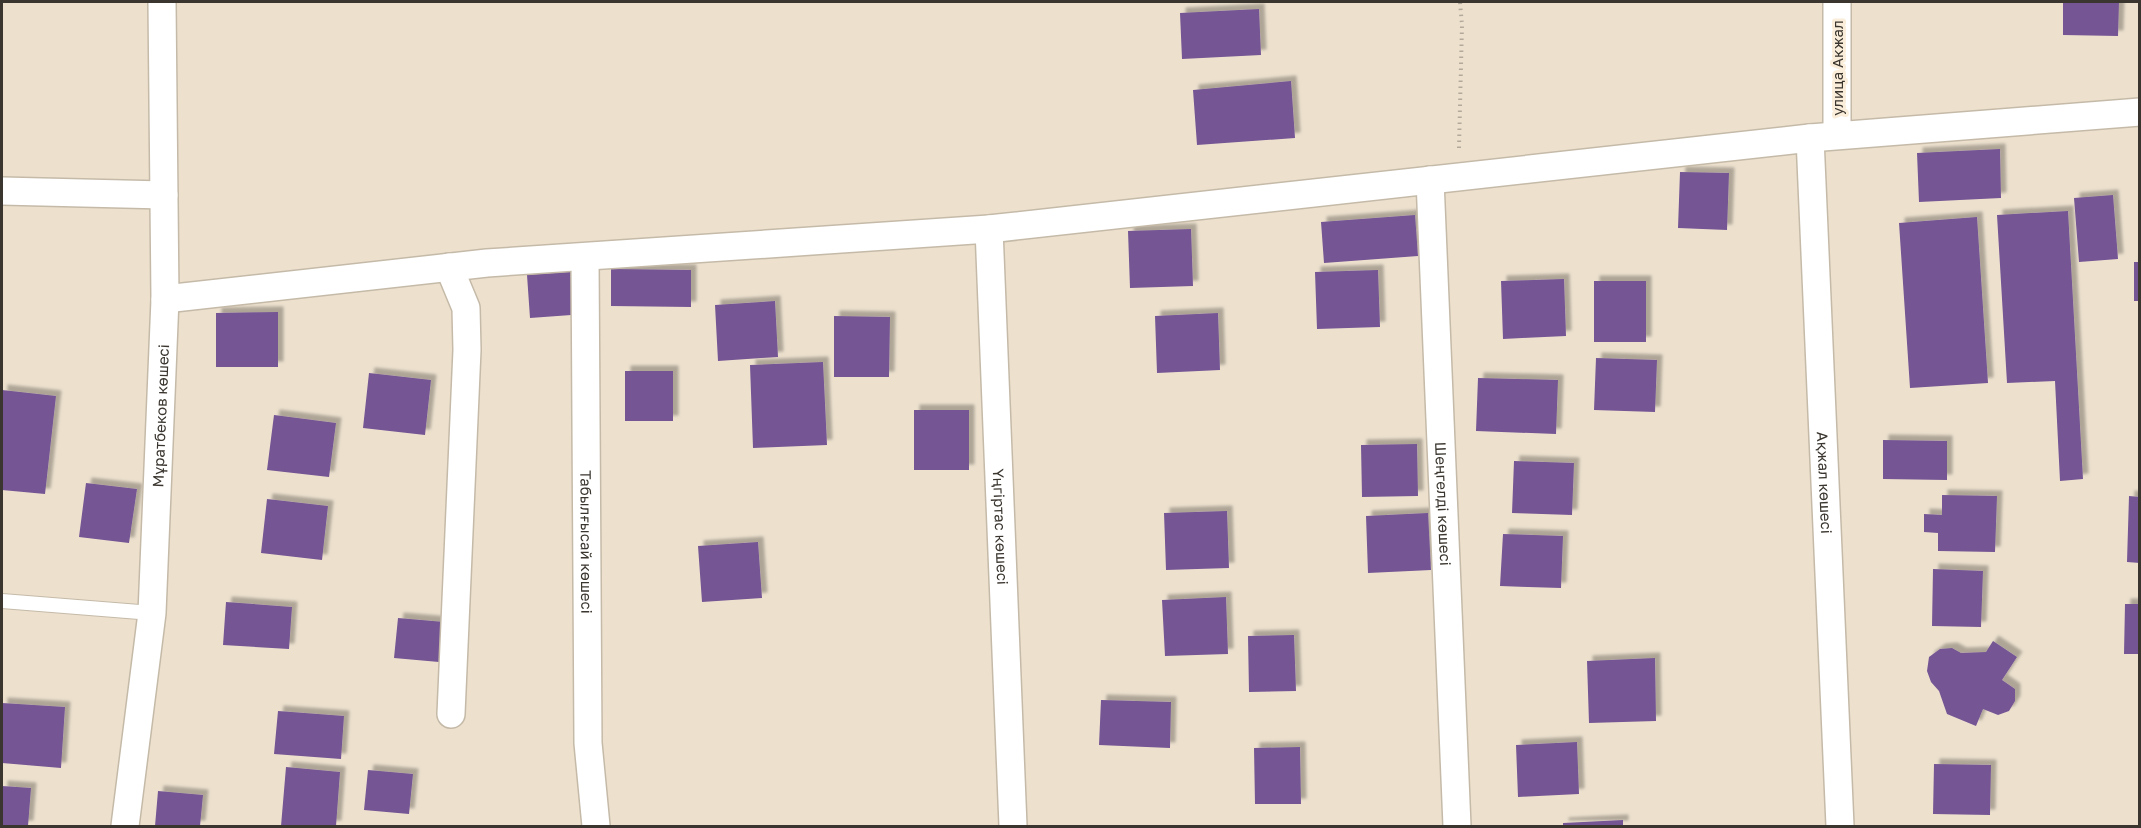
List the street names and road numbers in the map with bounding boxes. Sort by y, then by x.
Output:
street label: улица Акжал [1828,20,1846,116]
street label: Мұратбеков көшесі [148,344,172,488]
street label: Ақжал көшесі [1814,431,1836,534]
street label: Шеңгелді көшесі [1432,441,1455,566]
street label: Үңгіртас көшесі [990,468,1012,585]
street label: Табылғысай көшесі [577,470,596,614]

